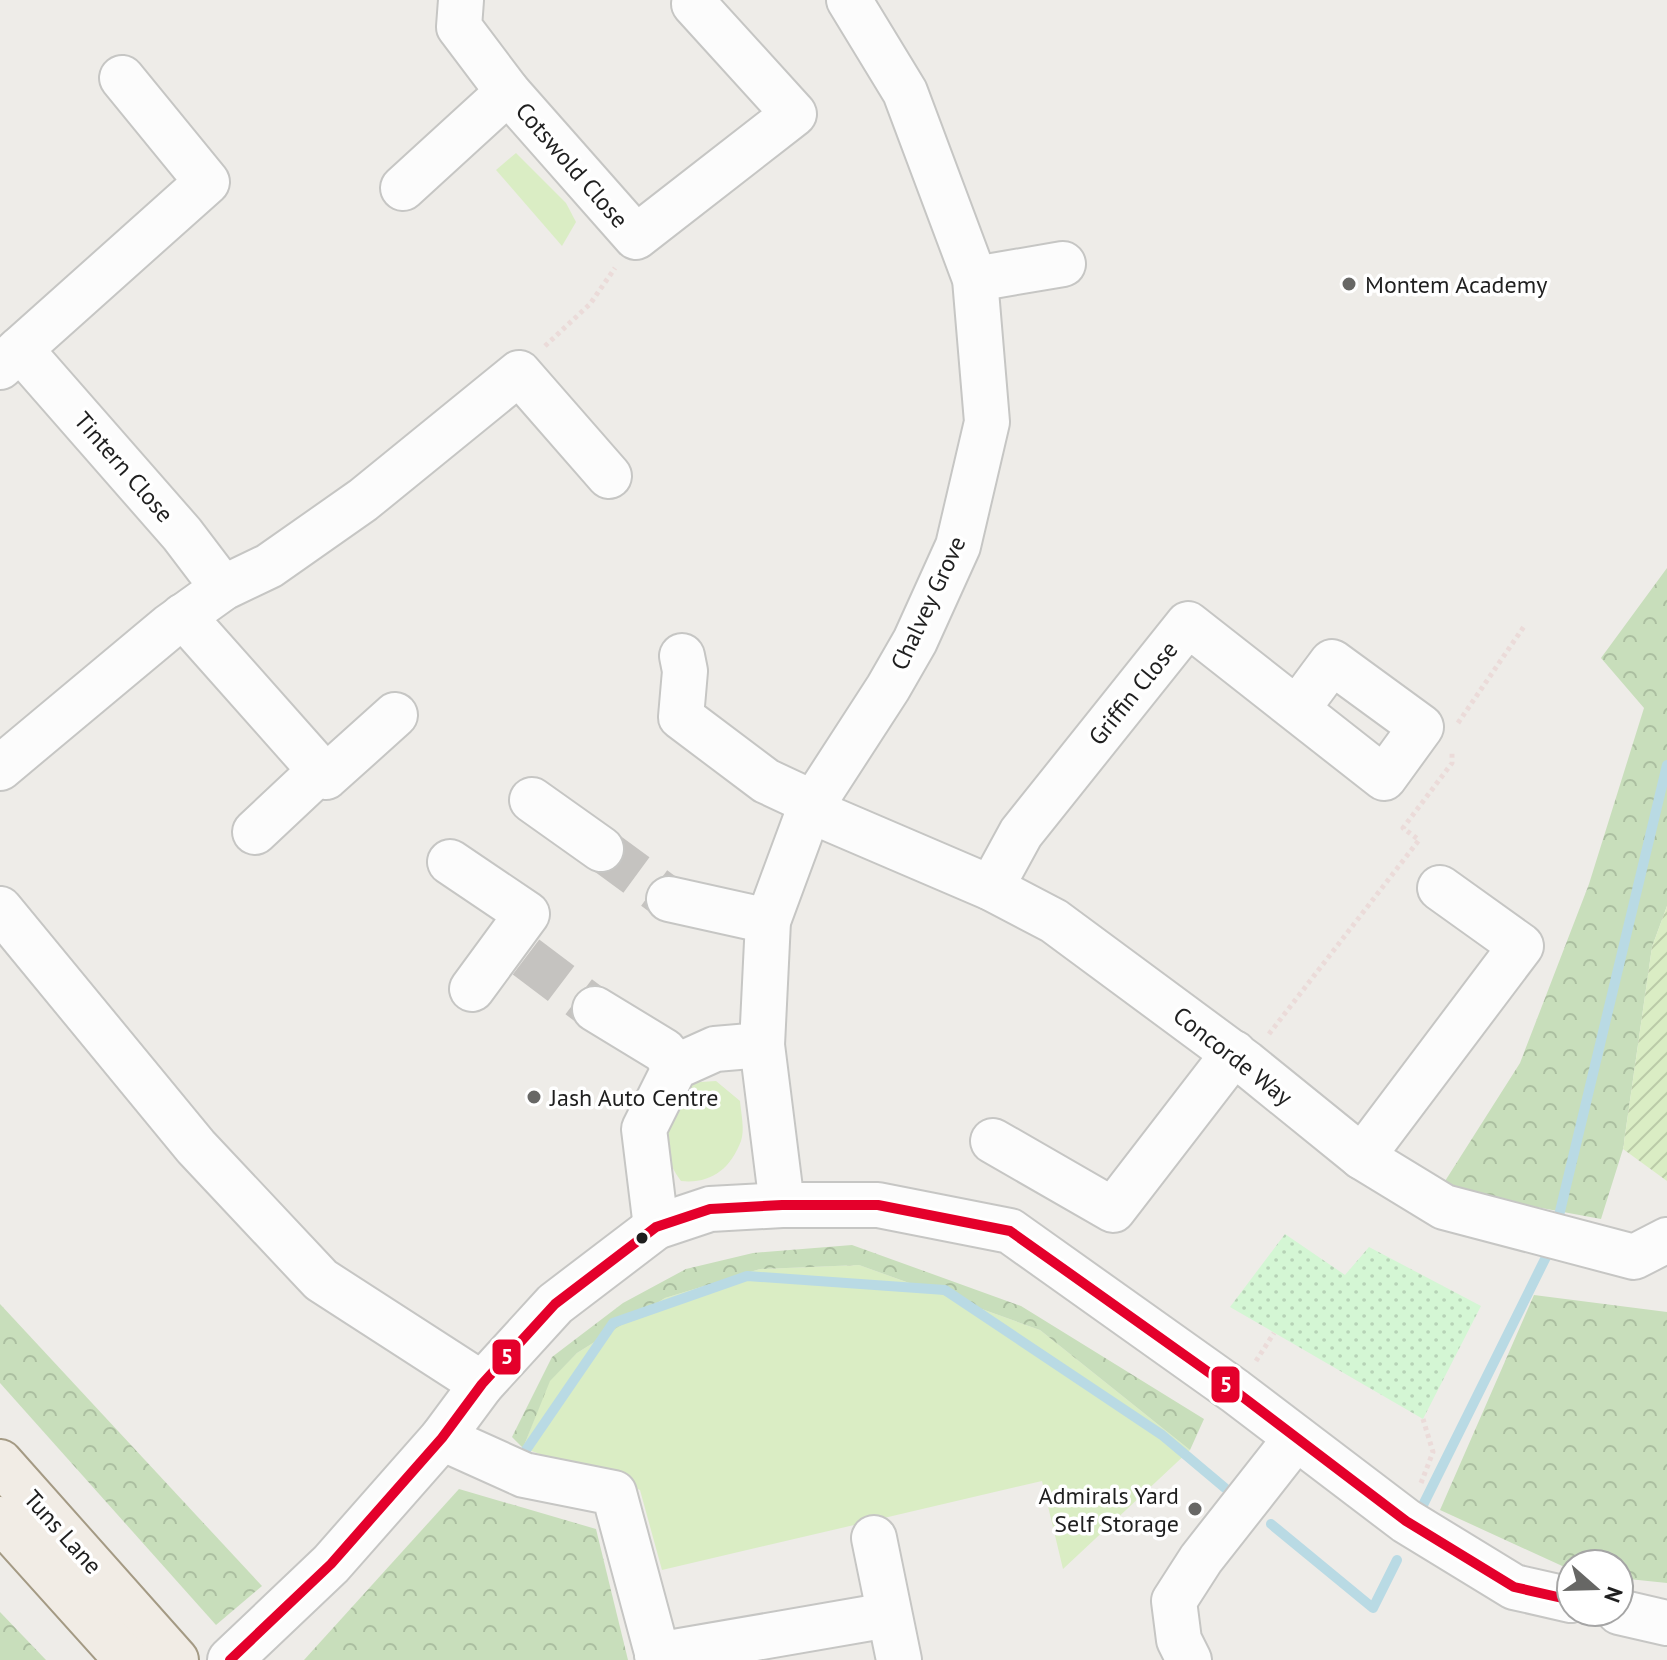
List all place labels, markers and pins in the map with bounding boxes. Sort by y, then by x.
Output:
place label: Montem Academy [1365,269,1547,300]
marker: Montem Academy [1340,275,1358,293]
place label: Jash Auto Centre [549,1082,719,1113]
marker: Jash Auto Centre [525,1088,543,1106]
unlabelled marker [634,1230,650,1246]
place label: Admirals Yard Self Storage [1039,1480,1179,1539]
marker: Admirals Yard Self Storage [1186,1500,1204,1518]

